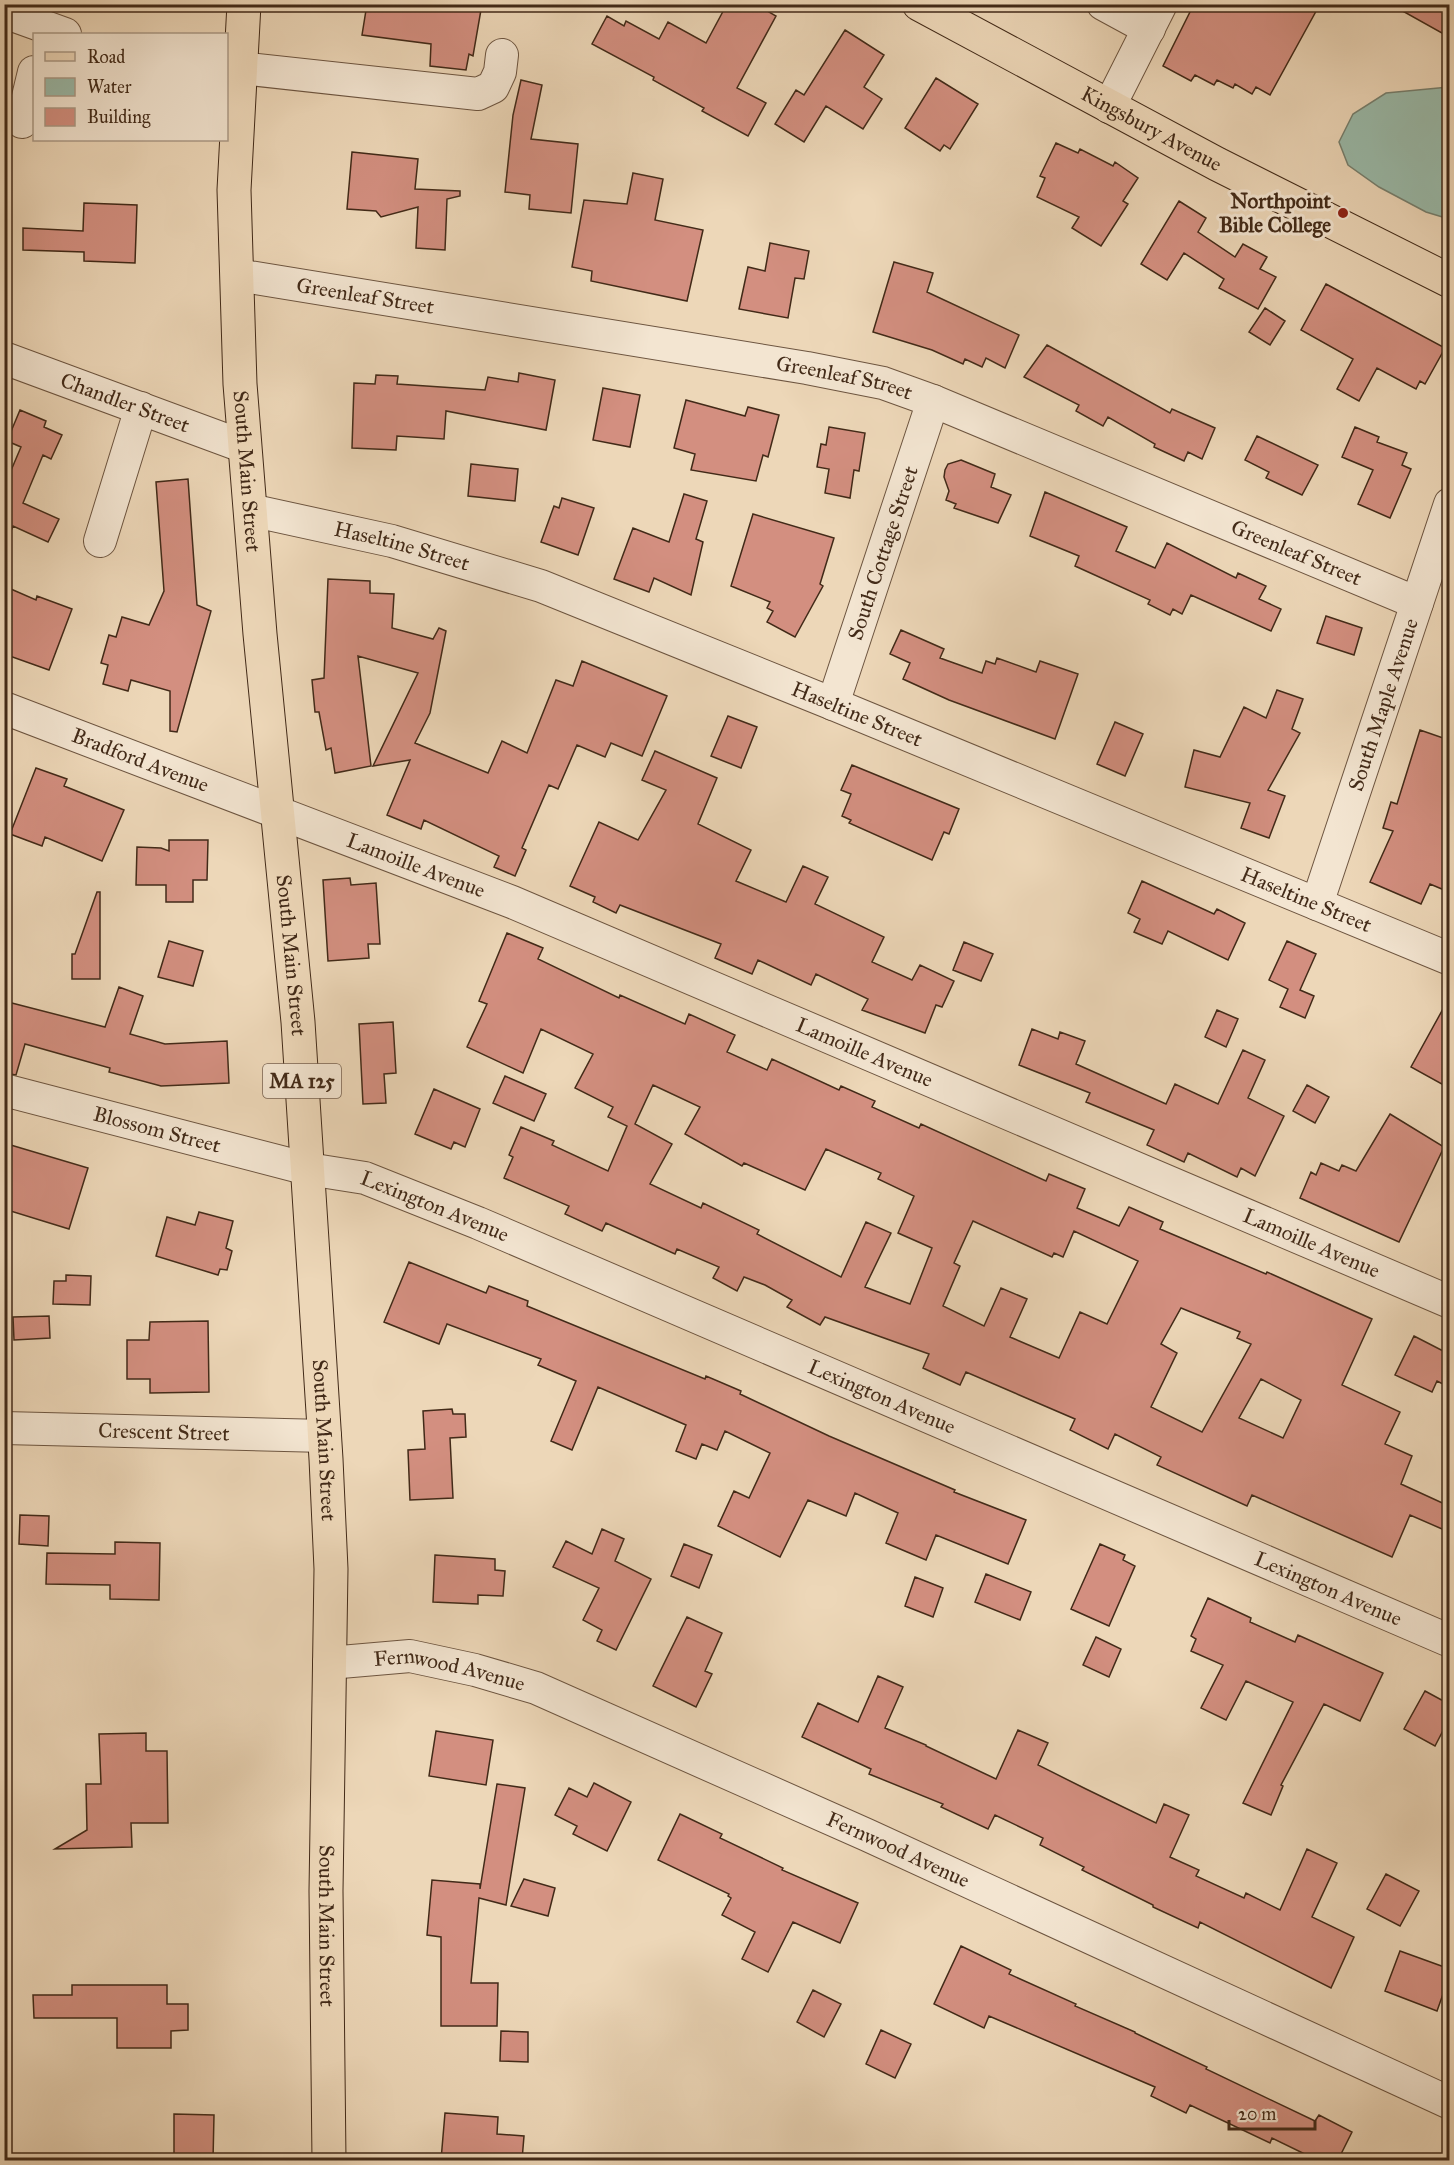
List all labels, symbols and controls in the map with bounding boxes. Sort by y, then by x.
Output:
legend [33,33,228,141]
text: Road [87,46,125,68]
text: Water [87,76,132,98]
street label: Kingsbury Avenue [1077,80,1227,177]
text: Building [87,106,151,129]
place label: Northpoint Bible College [1219,188,1332,238]
marker: Northpoint Bible College [1336,206,1350,220]
street label: Greenleaf Street [295,272,437,320]
street label: Greenleaf Street [774,350,917,406]
street label: Chandler Street [57,367,194,439]
street label: South Main Street [228,390,266,554]
street label: South Cottage Street [842,462,924,643]
street label: Greenleaf Street [1227,514,1366,592]
street label: Haseltine Street [332,516,473,577]
street label: South Maple Avenue [1342,615,1424,795]
street label: Haseltine Street [788,676,927,753]
street label: Bradford Avenue [68,722,213,798]
street label: Lamoille Avenue [343,827,489,904]
street label: Haseltine Street [1237,861,1376,938]
street label: South Main Street [271,873,312,1037]
street label: Lamoille Avenue [792,1012,937,1093]
road number: MA 125 [263,1064,341,1098]
street label: Blossom Street [90,1101,224,1159]
street label: Lexington Avenue [357,1165,513,1248]
street label: Lamoille Avenue [1239,1202,1384,1284]
street label: Lexington Avenue [804,1354,960,1440]
street label: South Main Street [307,1358,342,1522]
street label: Crescent Street [98,1417,231,1447]
street label: Lexington Avenue [1251,1546,1406,1632]
street label: Fernwood Avenue [373,1643,528,1697]
street label: Fernwood Avenue [823,1806,974,1894]
street label: South Main Street [313,1845,340,2008]
scale bar [1229,2093,1314,2131]
text: 20 m [1238,2103,1276,2125]

